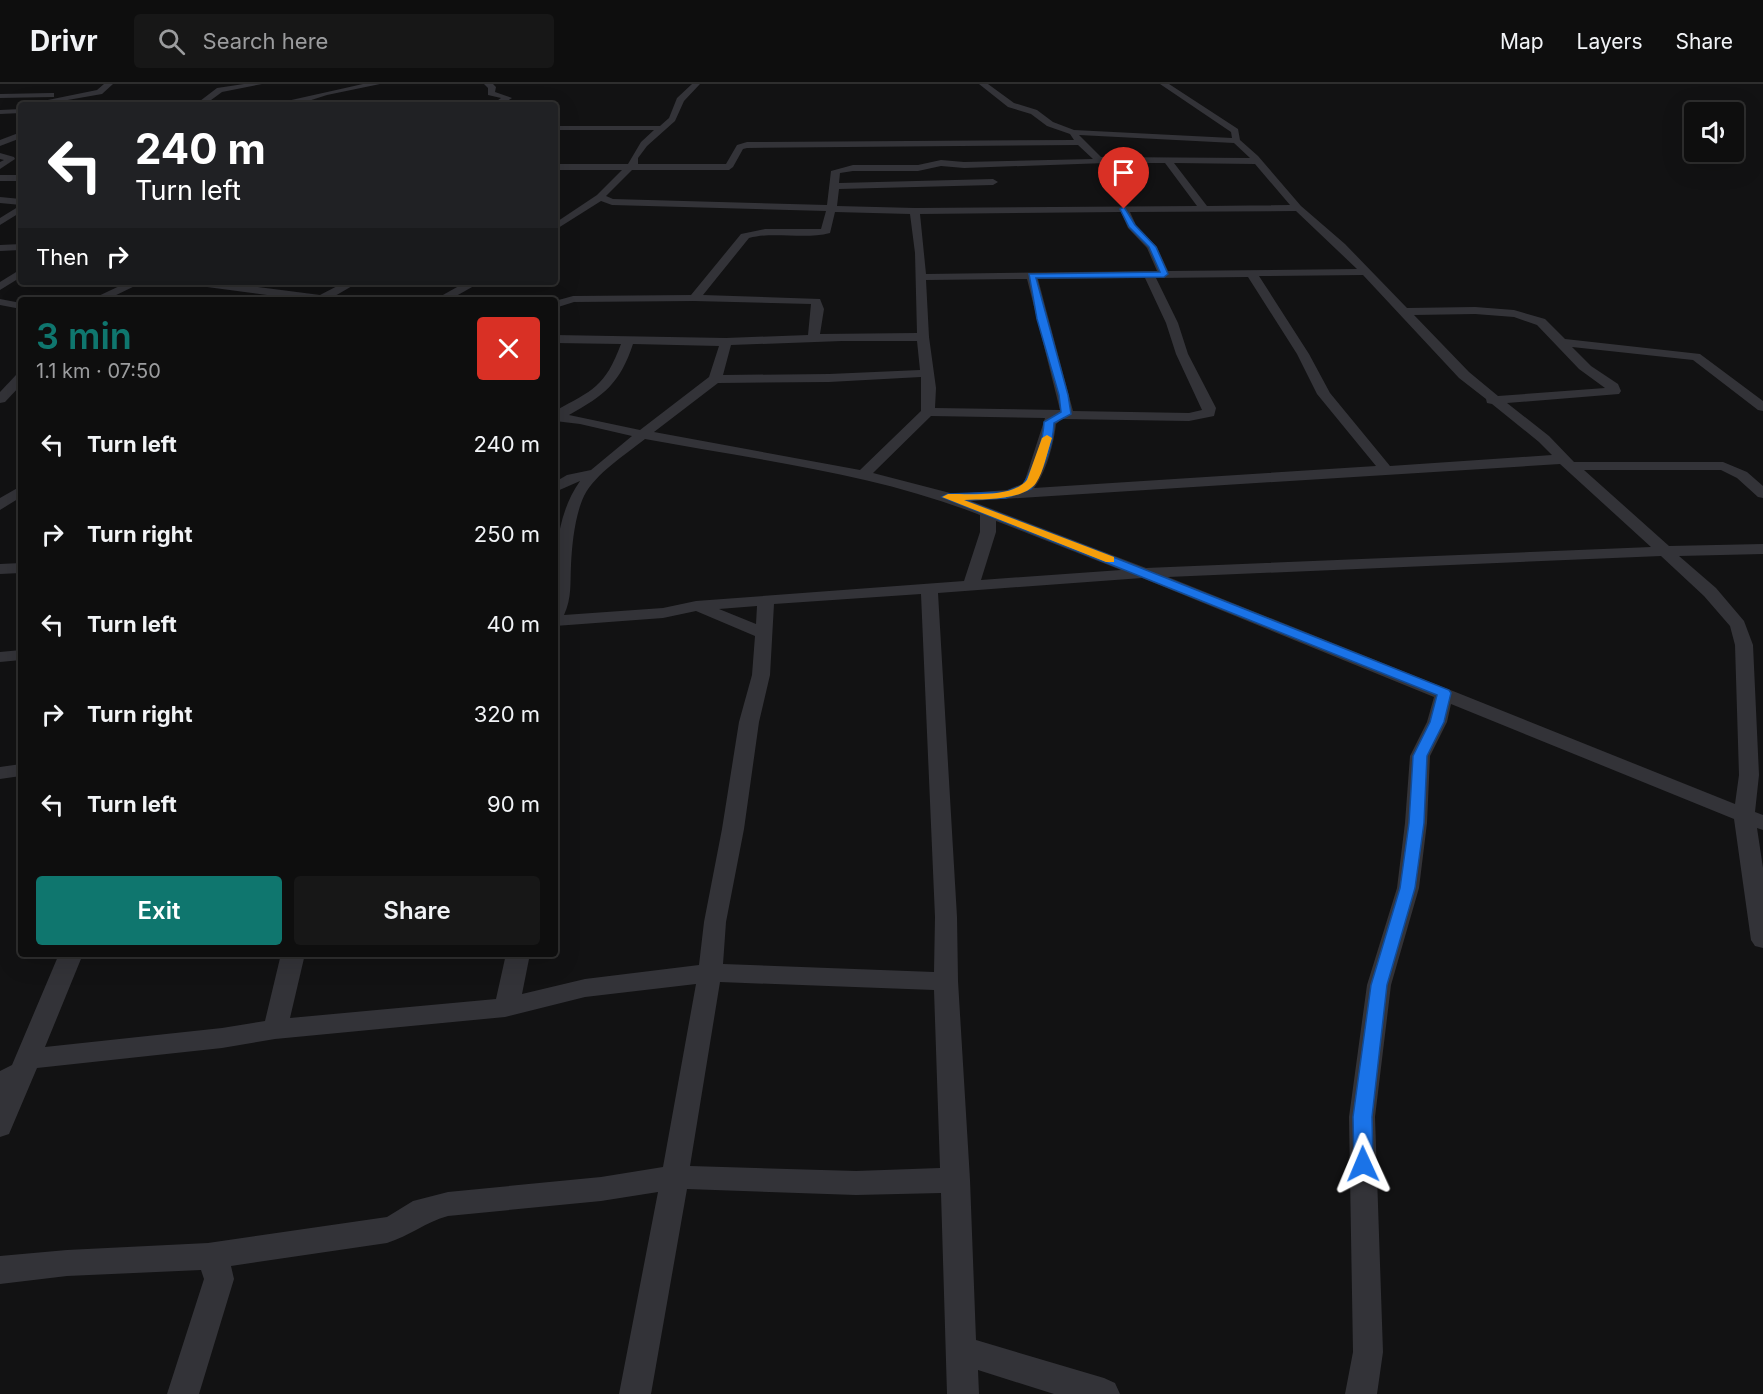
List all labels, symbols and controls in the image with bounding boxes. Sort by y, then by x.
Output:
search box [134,14,554,68]
text: Drivr [30,24,98,58]
icon: search [155,25,188,58]
text: Search here [203,28,328,54]
text: Map [1500,29,1544,54]
text: Layers [1577,29,1643,54]
text: Share [1676,29,1733,54]
map controls [1684,102,1744,162]
button: sound [1684,102,1744,162]
text: 240 m [135,123,266,174]
icon: left [36,126,114,204]
pin [1098,147,1149,209]
icon: arrive [1107,156,1140,189]
text: Turn left [135,174,241,207]
icon: right [101,240,134,273]
text: Then [36,244,89,270]
text: 3 min [36,314,132,358]
button: close [477,317,540,380]
text: 1.1 km · 07:50 [36,359,161,383]
icon: left [36,428,69,461]
text: Turn left [87,431,177,457]
text: 240 m [473,431,540,457]
icon: right [36,518,69,551]
text: Turn right [87,521,193,547]
text: 250 m [474,521,540,547]
icon: left [36,608,69,641]
text: Turn left [87,611,177,637]
text: 40 m [486,611,540,637]
icon: right [36,698,69,731]
text: Turn right [87,701,193,727]
text: 320 m [474,701,540,727]
icon: left [36,788,69,821]
text: Turn left [87,791,177,817]
text: 90 m [487,791,540,817]
button: Exit [36,876,282,945]
button: Share [294,876,540,945]
position arrow [1331,1132,1395,1196]

